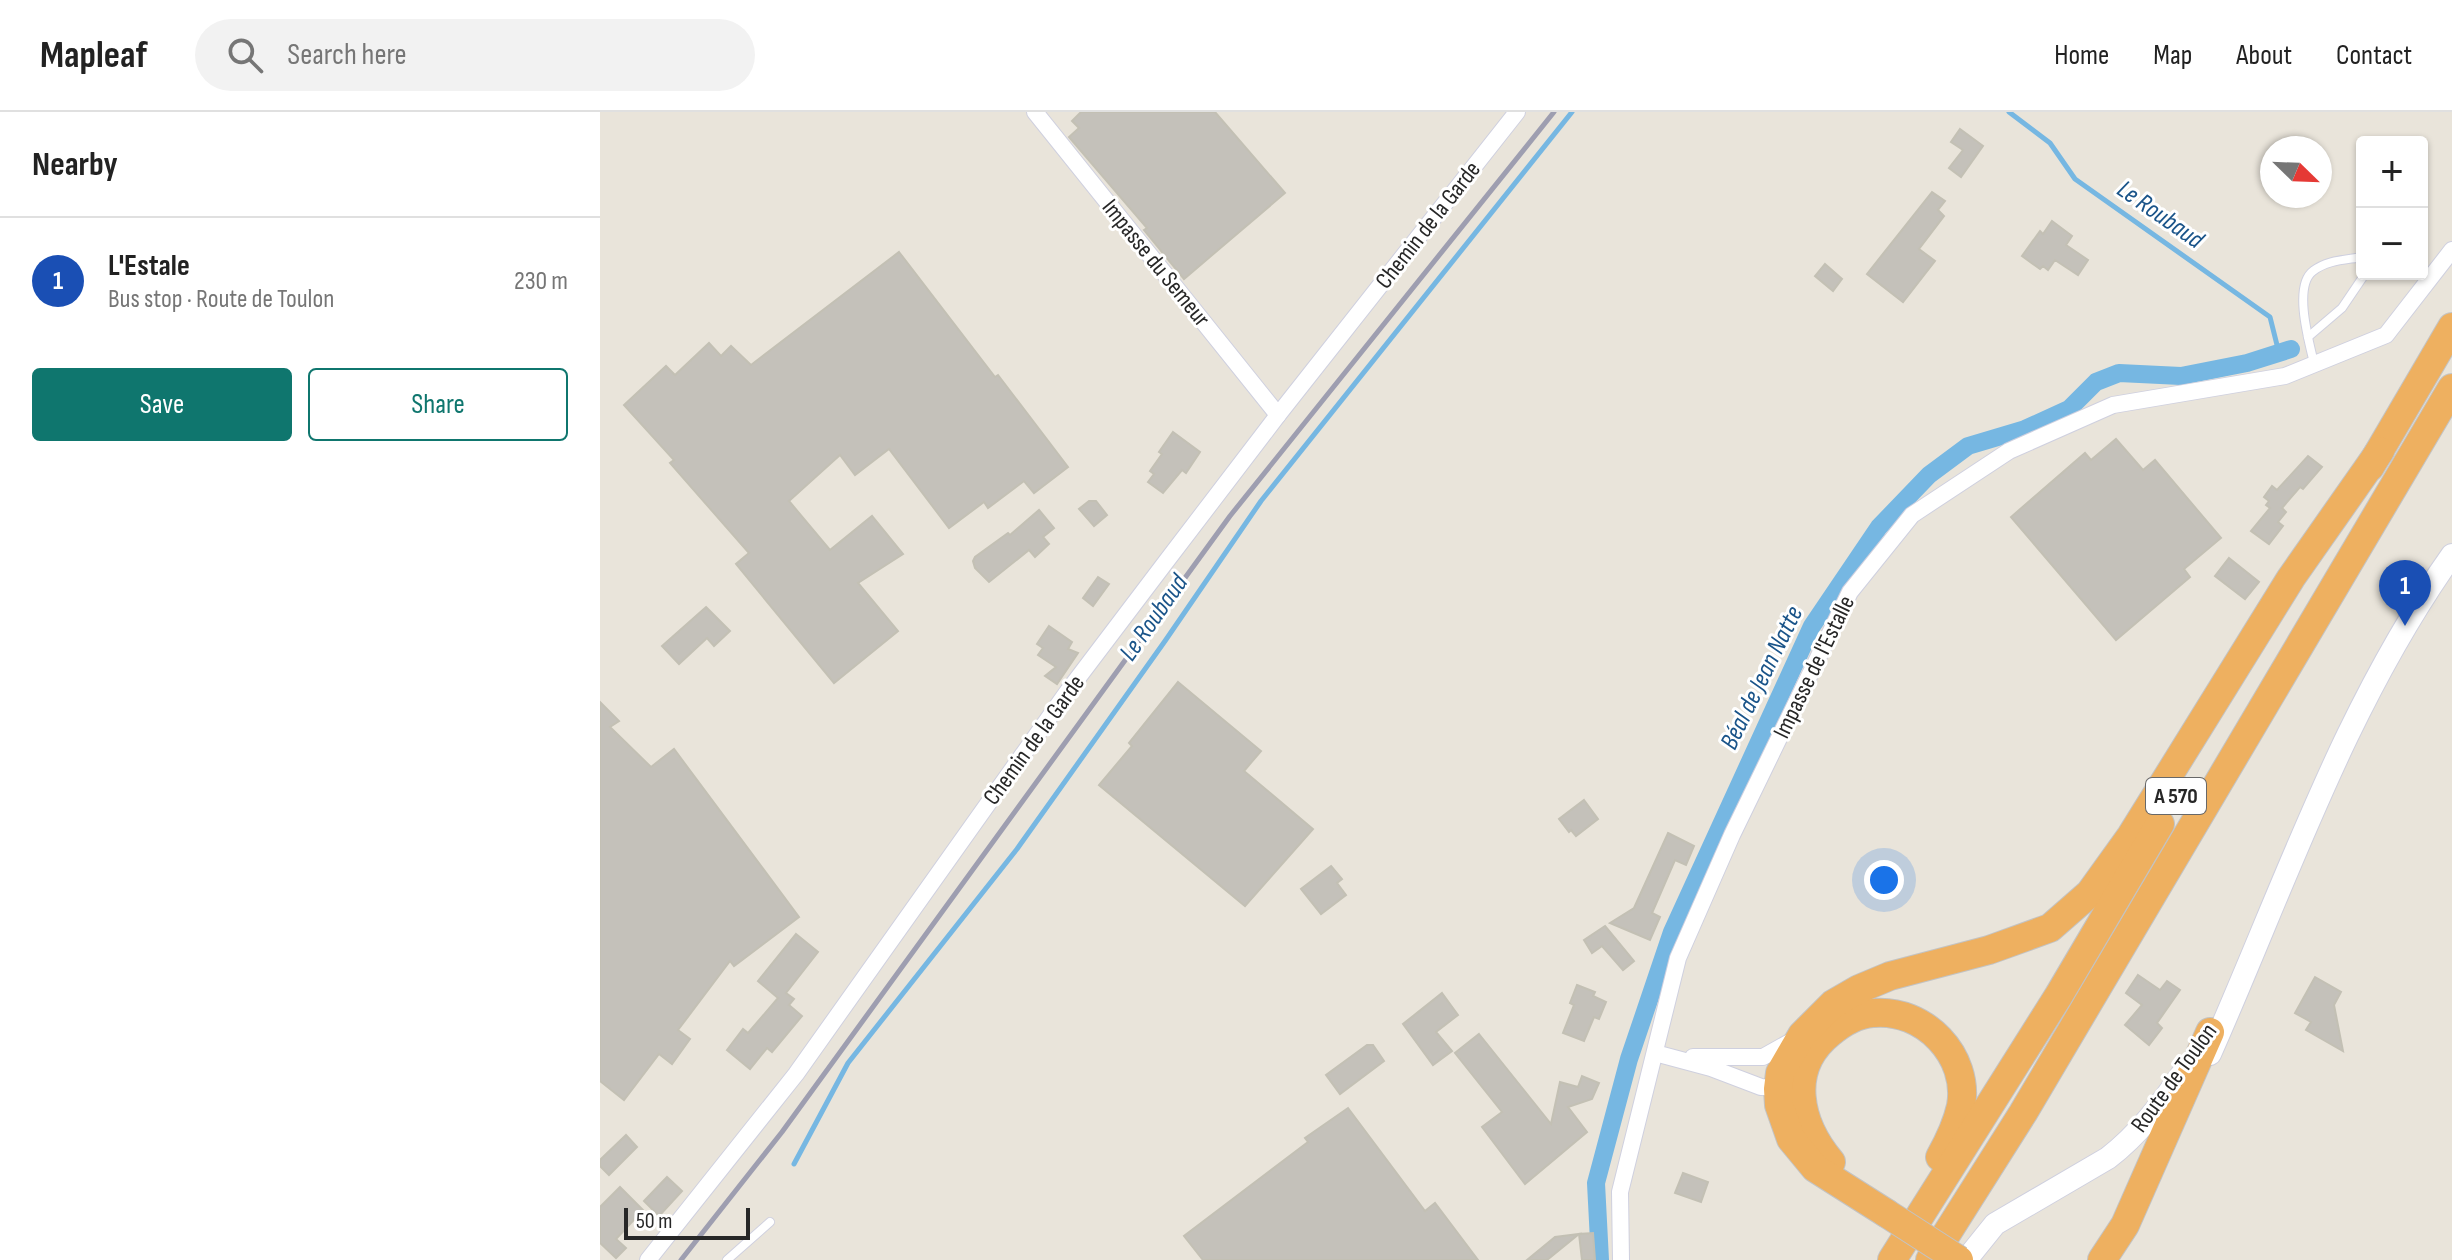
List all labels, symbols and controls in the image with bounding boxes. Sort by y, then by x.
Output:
search box [195,19,755,91]
text: Mapleaf [40,33,147,78]
icon: search [223,33,267,77]
text: Search here [287,37,407,73]
text: Home [2054,39,2109,72]
text: Map [2153,39,2192,72]
text: About [2236,39,2292,72]
text: Contact [2336,39,2412,72]
north arrow [2260,136,2332,208]
map controls [2356,136,2428,280]
button: + [2356,136,2428,208]
text: Nearby [32,144,118,185]
street label: Chemin de la Garde [1369,155,1487,295]
water label: Le Roubaud [2111,174,2210,257]
street label: Impasse du Semeur [1096,193,1216,333]
button: − [2356,208,2428,280]
text: L'Estale [108,248,190,284]
text: 1 [53,266,63,297]
text: 230 m [514,266,568,297]
text: Bus stop · Route de Toulon [108,284,334,315]
button: Save [32,368,292,441]
button: Share [308,368,568,441]
pin: 1 [2379,560,2431,626]
water label: Le Roubaud [1113,568,1196,667]
street label: Impasse de l'Estalle [1767,591,1861,743]
water label: Béal de Jean Natte [1714,601,1810,755]
street label: Chemin de la Garde [977,669,1091,811]
road number: A 570 [2146,778,2206,814]
your location [1864,860,1904,900]
street label: Route de Toulon [2125,1018,2223,1138]
scale bar [624,1204,750,1240]
text: 50 m [636,1208,672,1235]

